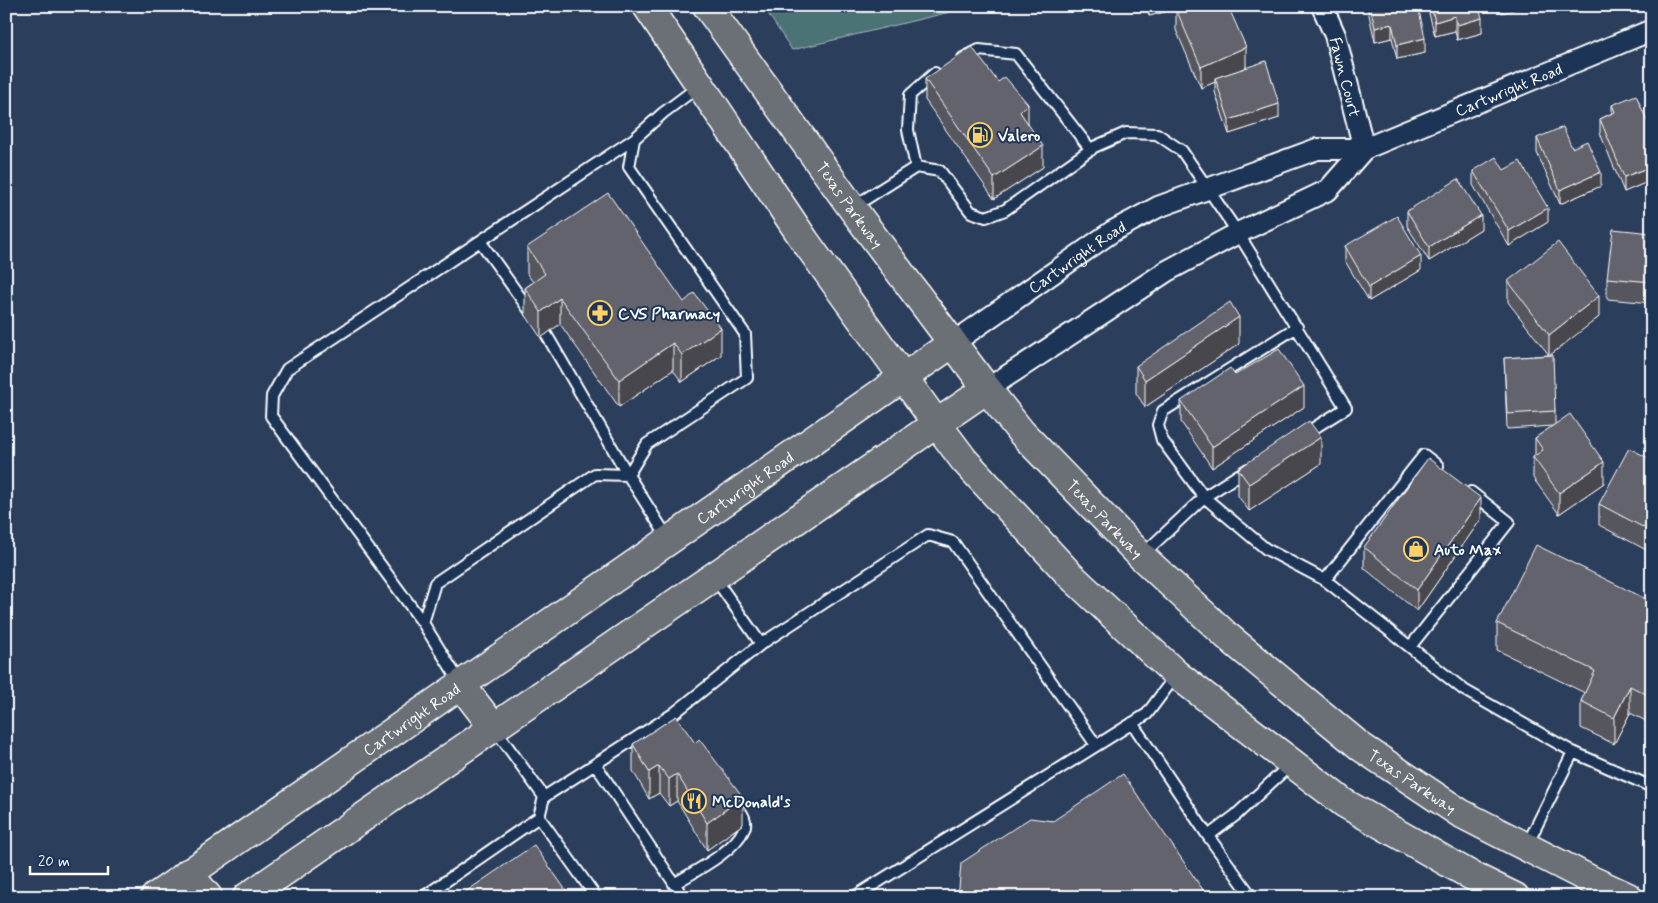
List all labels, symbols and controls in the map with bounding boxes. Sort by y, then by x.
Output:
street label: Fawn Court [1324,35,1365,120]
street label: Cartwright Road [1452,59,1566,122]
fuel station icon: Valero [967,122,993,148]
place label: Valero [998,126,1040,147]
street label: Texas Parkway [810,158,888,253]
street label: Cartwright Road [1025,217,1130,299]
pharmacy icon: CVS Pharmacy [587,300,613,326]
place label: CVS Pharmacy [618,304,720,325]
street label: Cartwright Road [693,448,799,530]
street label: Texas Parkway [1061,476,1147,564]
shop icon: Auto Max [1403,536,1429,562]
place label: Auto Max [1434,540,1501,561]
street label: Cartwright Road [359,679,465,761]
street label: Texas Parkway [1363,745,1460,820]
restaurant icon: McDonald's [681,788,707,814]
place label: McDonald's [712,792,791,813]
scale bar [30,843,108,875]
text: 20 m [38,852,70,872]

